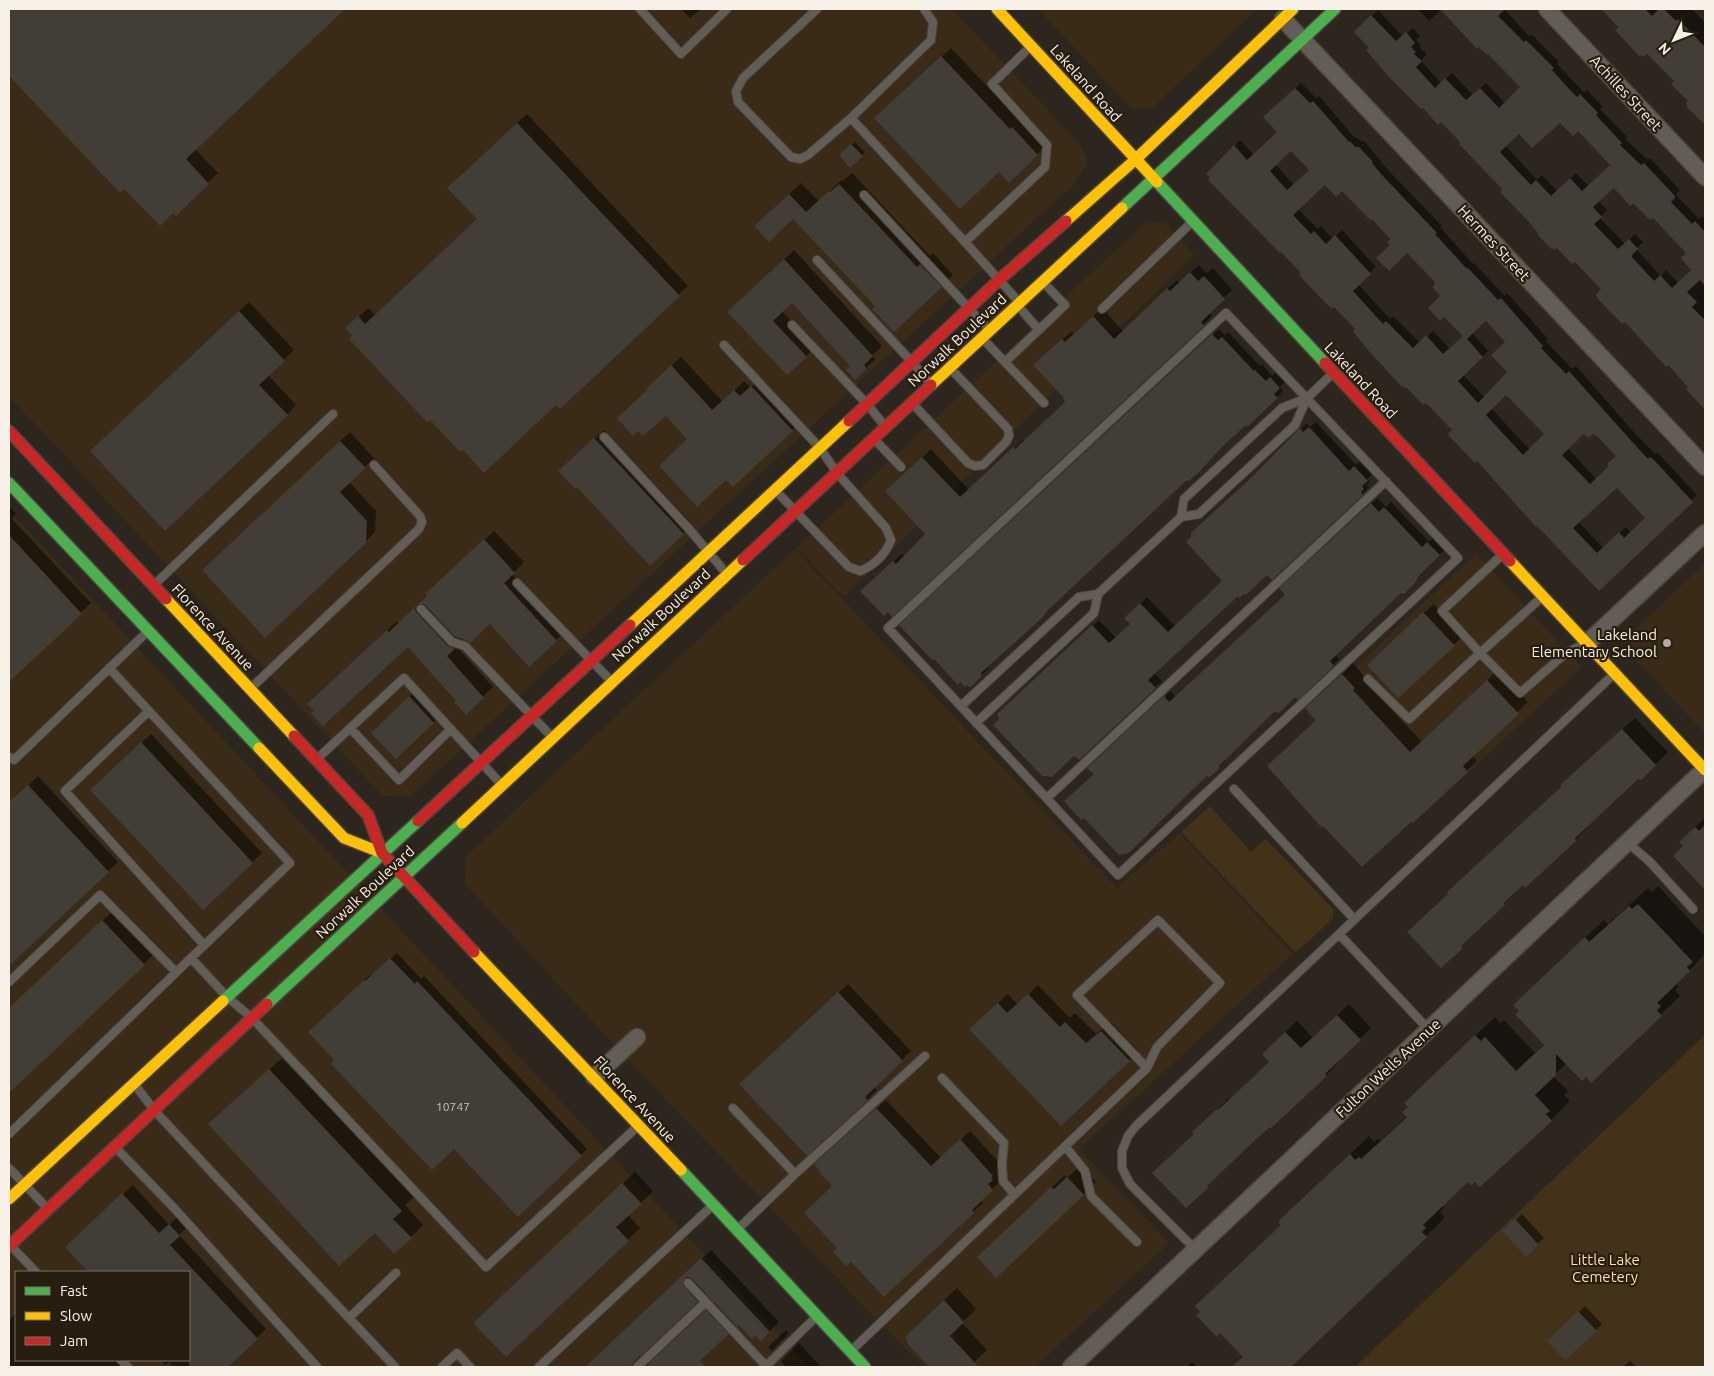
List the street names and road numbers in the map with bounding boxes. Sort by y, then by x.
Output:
street label: Lakeland Road [1047,41,1125,125]
street label: Achilles Street [1587,52,1665,134]
street label: Hermes Street [1455,202,1534,285]
street label: Norwalk Boulevard [904,290,1010,390]
street label: Lakeland Road [1321,338,1401,422]
street label: Norwalk Boulevard [608,565,714,665]
street label: Florence Avenue [168,580,258,674]
street label: Norwalk Boulevard [312,842,418,942]
street label: Fulton Wells Avenue [1332,1015,1444,1121]
street label: Florence Avenue [590,1052,680,1146]

